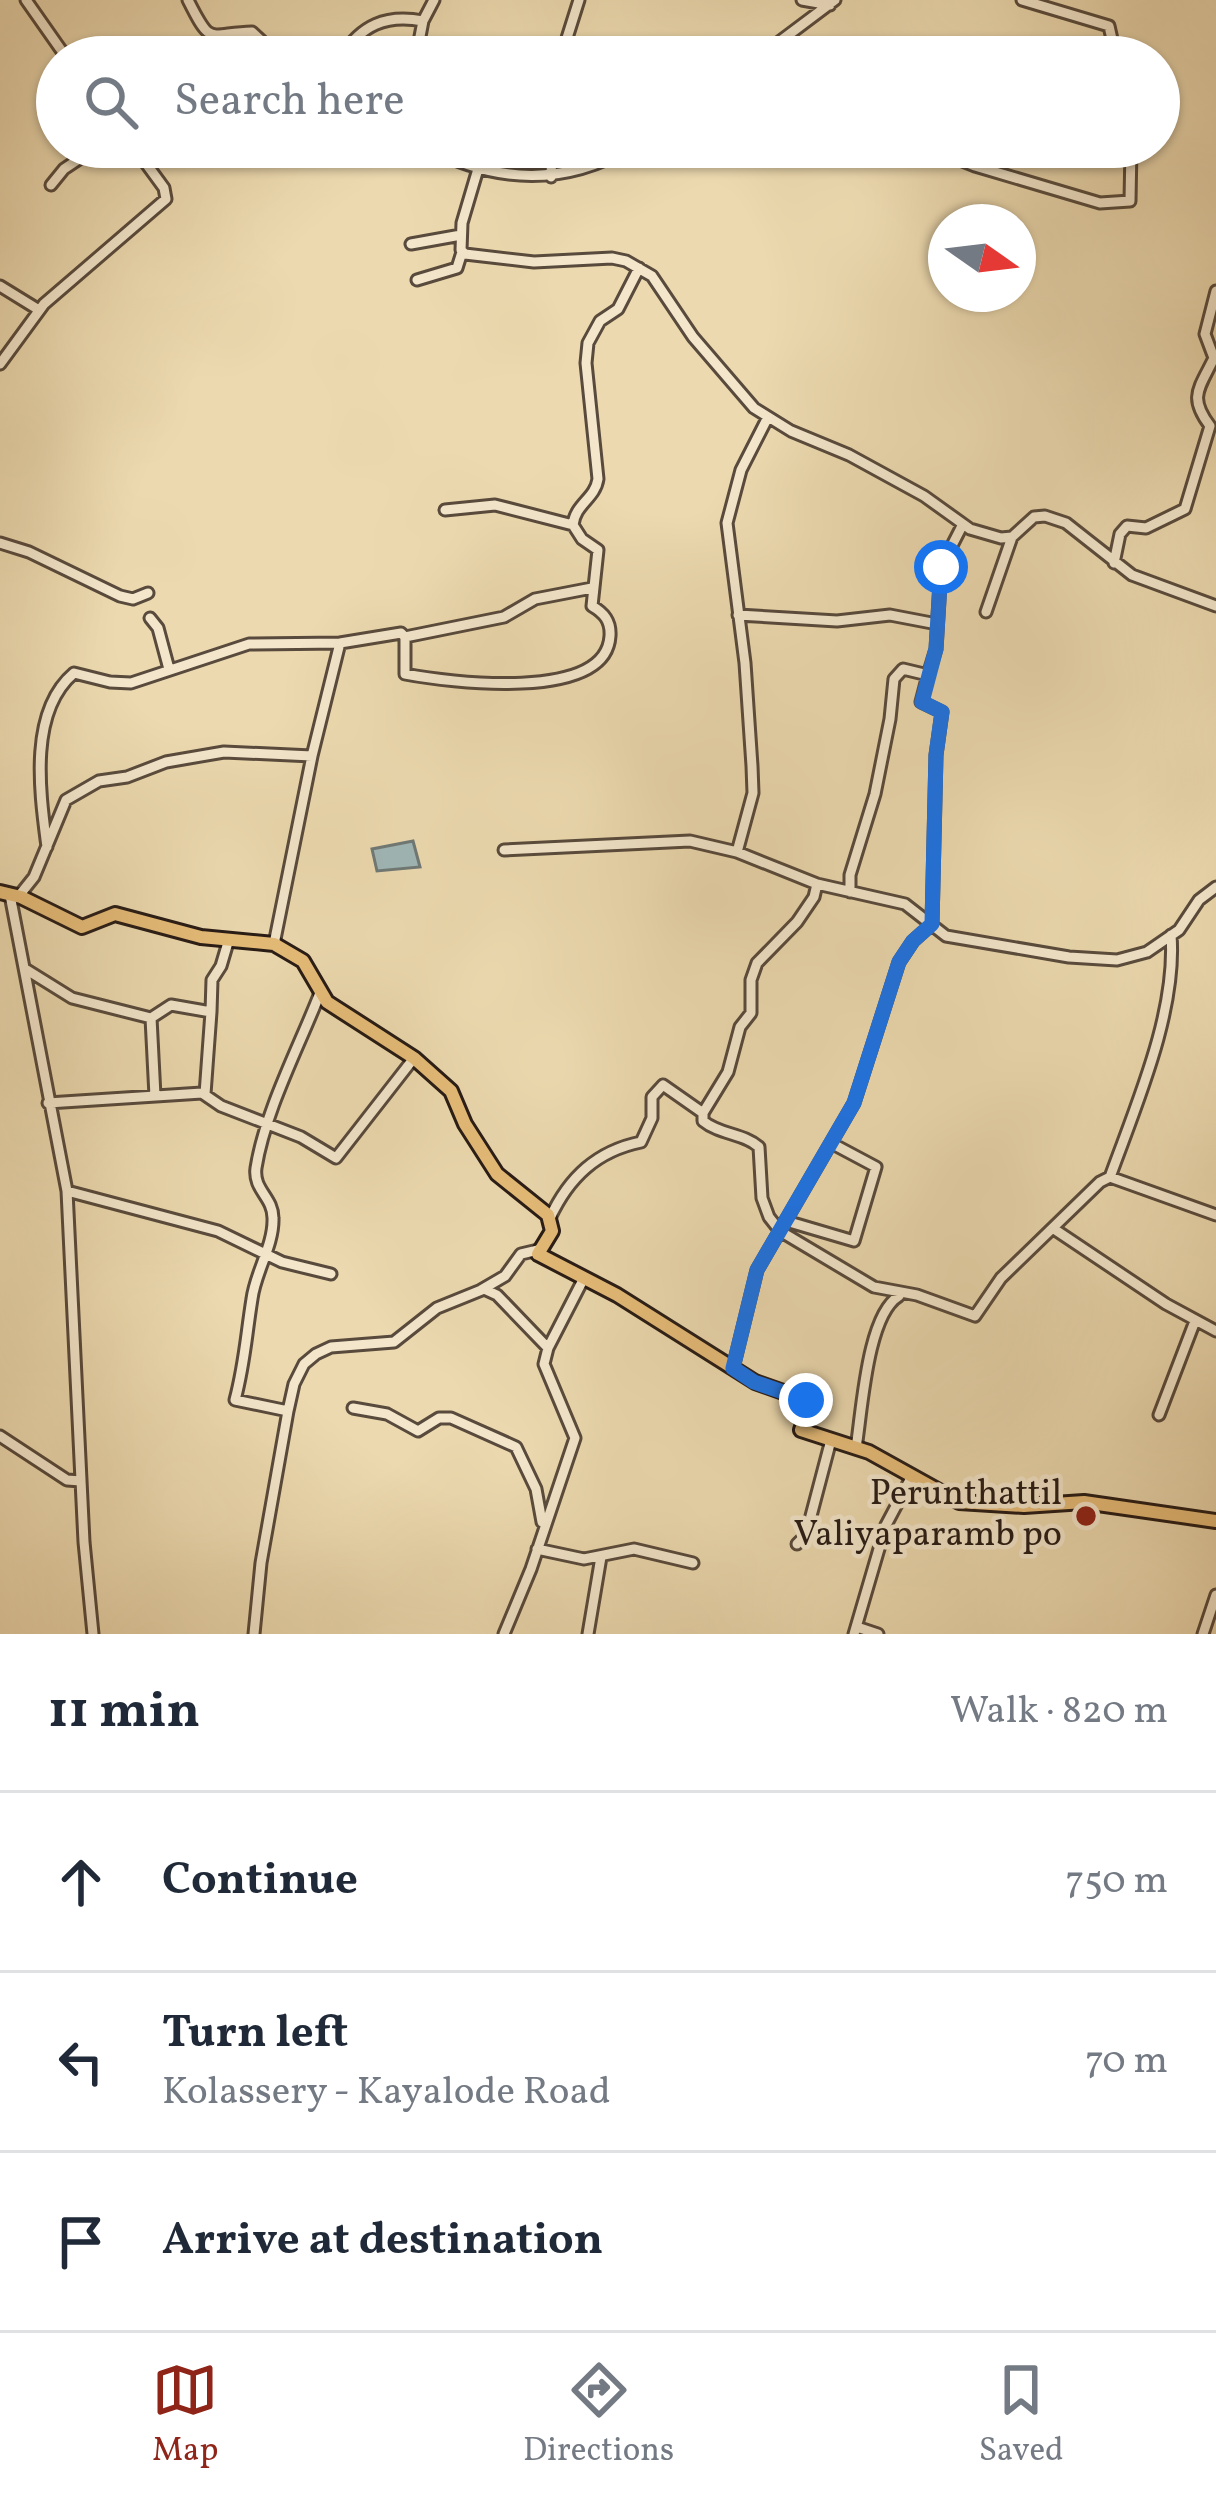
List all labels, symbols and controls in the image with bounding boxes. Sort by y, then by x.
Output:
search box [36,36,1180,168]
icon: search [78,69,144,135]
text: Search here [174,71,405,134]
north arrow [928,204,1036,312]
route start [914,540,968,594]
route end [779,1373,833,1427]
place label: Perunthattil Valiyaparamb po [794,1470,1062,1561]
marker: Perunthattil Valiyaparamb po [1073,1503,1099,1529]
text: 11 min [48,1677,200,1748]
text: Walk · 820 m [950,1685,1168,1739]
icon: ahead [48,1849,114,1915]
text: Continue [162,1850,358,1913]
text: 750 m [1065,1855,1168,1909]
text: Turn left [162,2003,348,2066]
icon: left [48,2029,114,2095]
text: 70 m [1085,2035,1168,2089]
text: Kolassery - Kayalode Road [162,2066,611,2120]
icon: arrive [48,2209,114,2275]
text: Arrive at destination [162,2210,603,2273]
tab: Map [152,2357,218,2475]
tab: Directions [523,2357,674,2475]
tab: Saved [979,2357,1064,2475]

